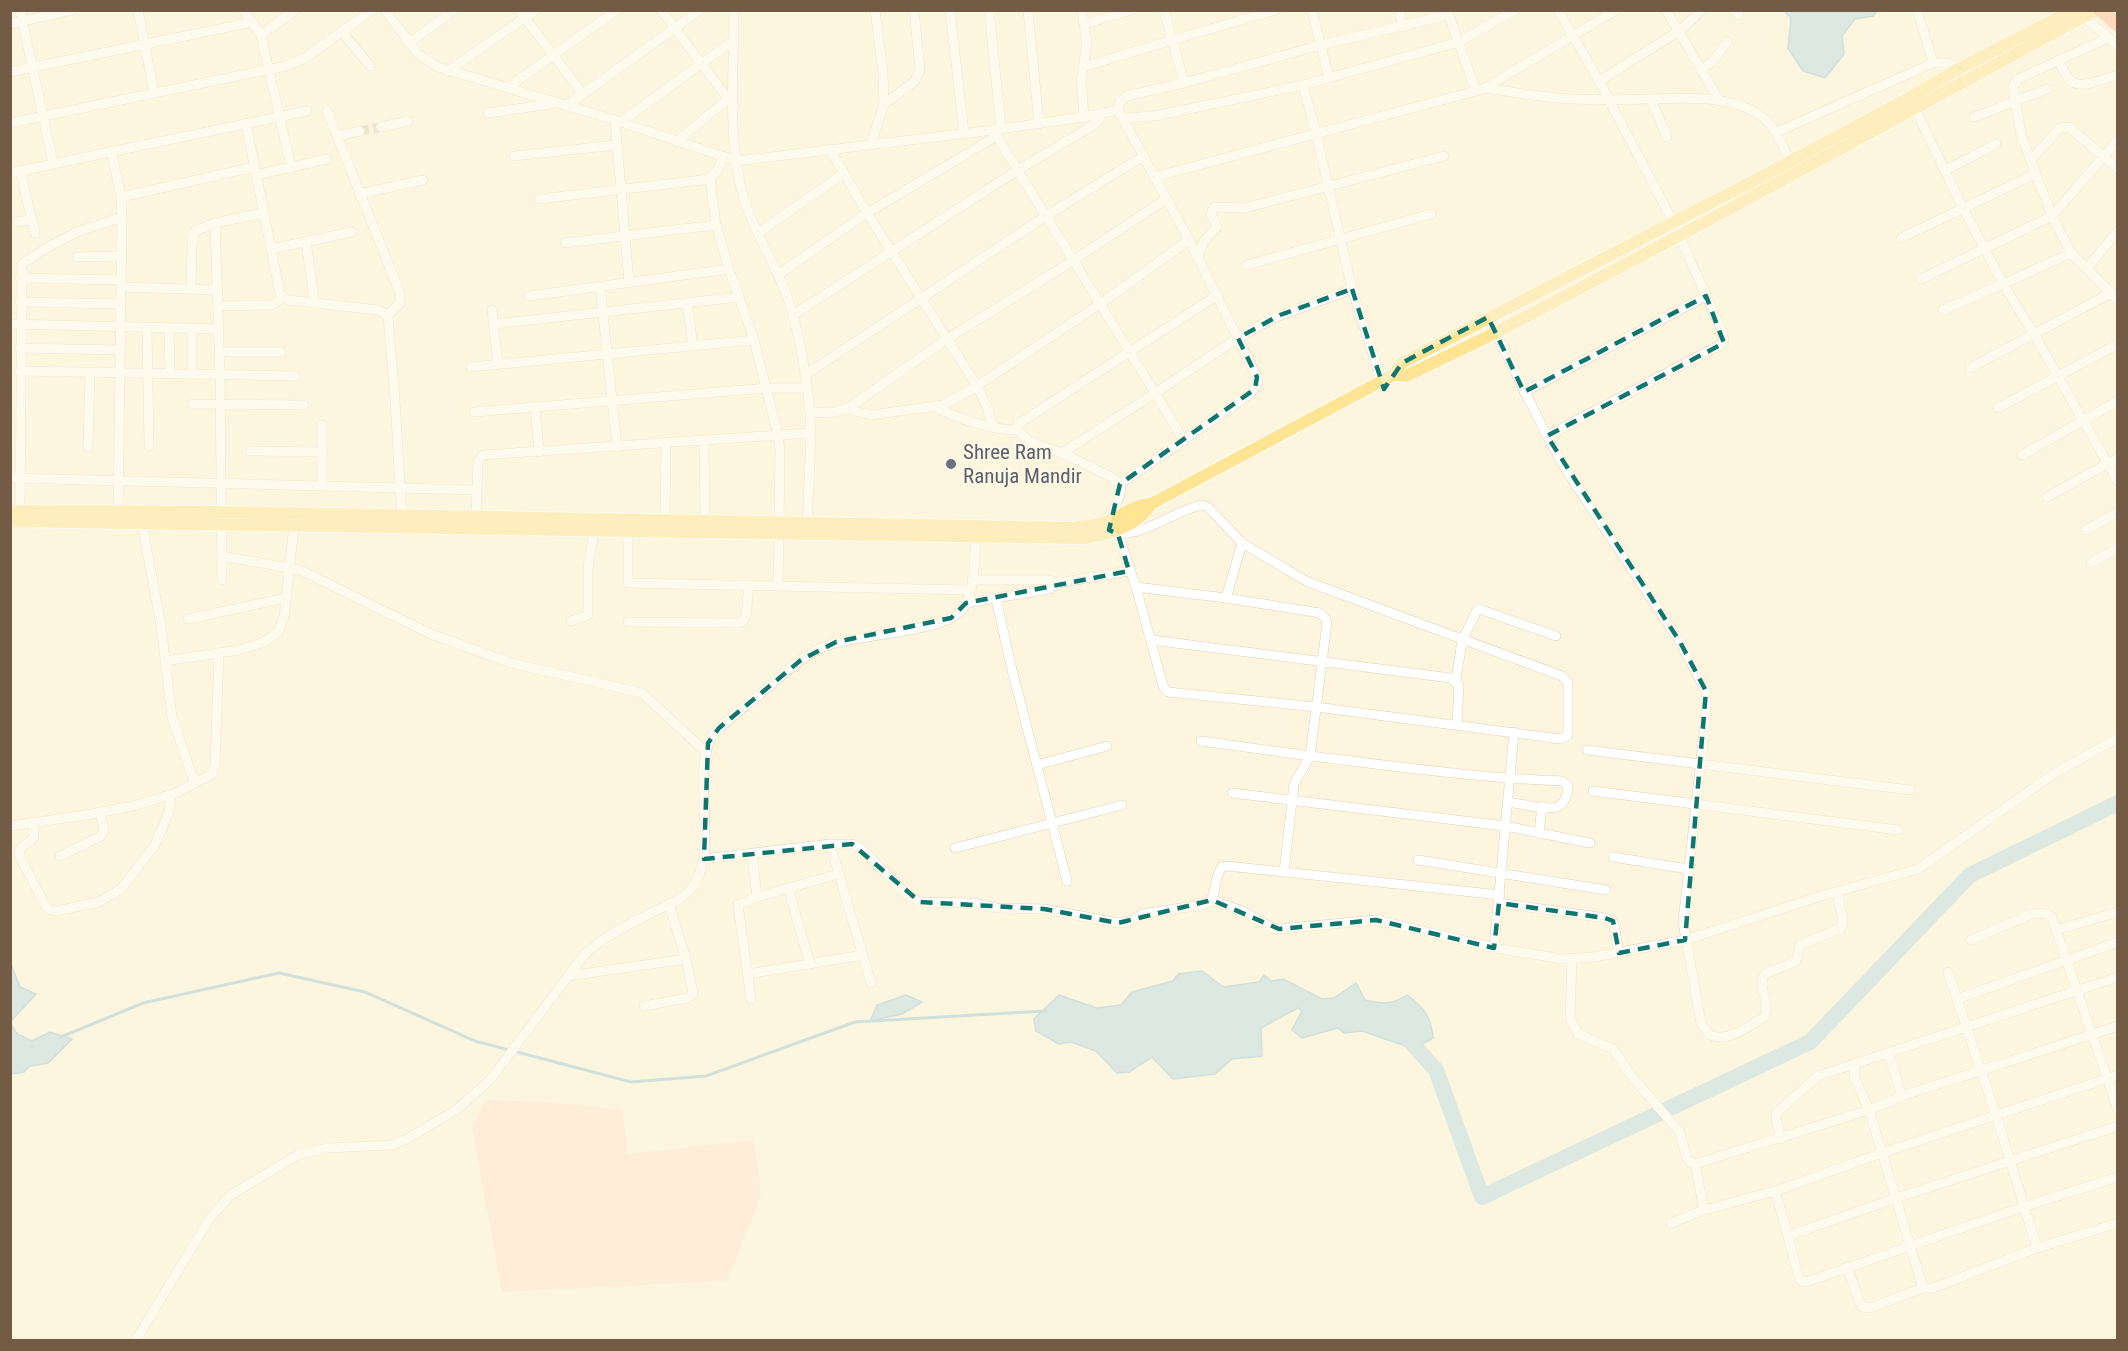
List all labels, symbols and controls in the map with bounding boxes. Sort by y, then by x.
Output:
place label: Shree Ram Ranuja Mandir [963,440,1082,488]
marker: Shree Ram Ranuja Mandir [944,457,958,471]

